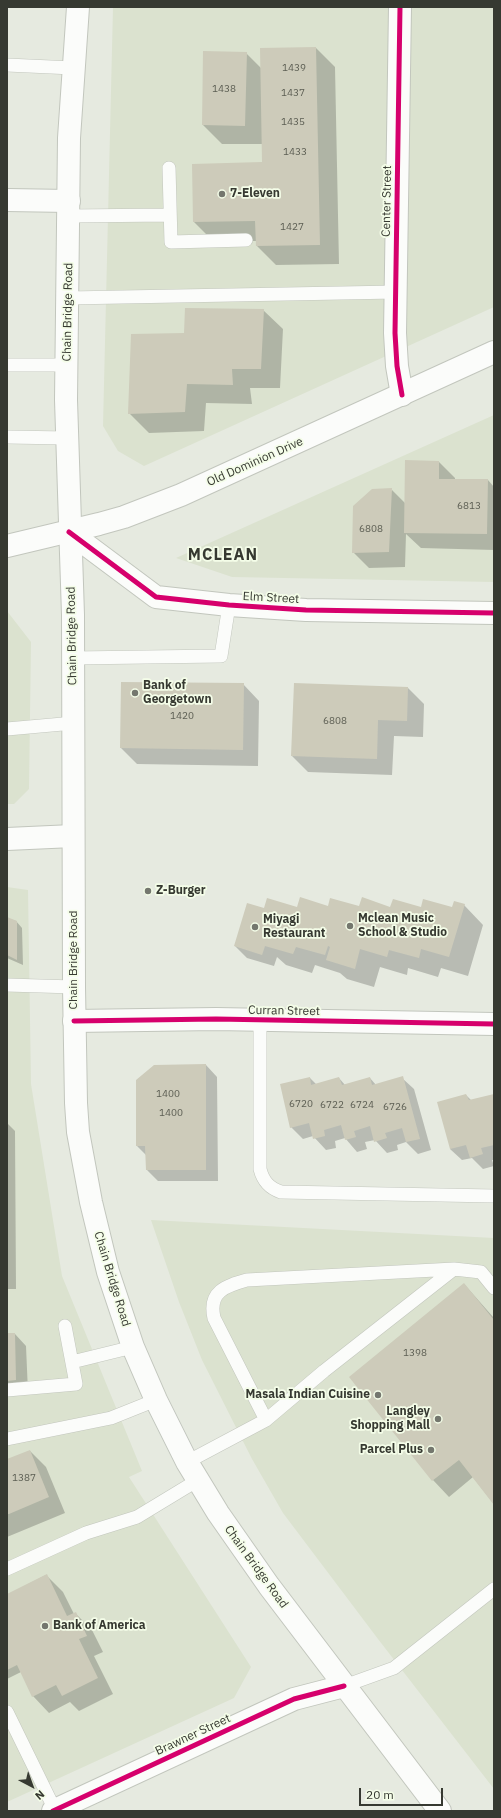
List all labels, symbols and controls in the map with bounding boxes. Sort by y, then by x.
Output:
house number: 1439 [282,62,306,74]
house number: 1438 [212,83,236,95]
house number: 1437 [281,87,305,99]
house number: 1435 [281,116,305,128]
house number: 1433 [283,146,307,158]
street label: Center Street [379,165,395,237]
place label: 7-Eleven [230,187,280,201]
marker: 7-Eleven [217,189,227,199]
house number: 1427 [280,221,304,233]
street label: Chain Bridge Road [60,262,76,362]
street label: Old Dominion Drive [205,434,305,490]
house number: 6813 [457,500,481,512]
house number: 6808 [359,523,383,535]
district label: MCLEAN [188,545,258,565]
street label: Chain Bridge Road [64,586,80,686]
street label: Elm Street [242,589,300,607]
place label: Bank of Georgetown [143,679,212,707]
marker: Bank of Georgetown [130,688,140,698]
house number: 1420 [170,710,194,722]
house number: 6808 [323,715,347,727]
place label: Z-Burger [156,884,206,898]
marker: Z-Burger [143,886,153,896]
street label: Chain Bridge Road [67,911,81,1009]
place label: Mclean Music School & Studio [358,912,447,940]
place label: Miyagi Restaurant [263,913,325,941]
marker: Mclean Music School & Studio [345,921,355,931]
marker: Miyagi Restaurant [250,922,260,932]
street label: Curran Street [248,1003,320,1019]
house number: 1400 [156,1088,180,1100]
house number: 6720 [289,1098,313,1110]
house number: 6722 [320,1099,344,1111]
house number: 6724 [350,1099,374,1111]
house number: 6726 [383,1101,407,1113]
house number: 1400 [159,1107,183,1119]
street label: Chain Bridge Road [91,1230,133,1328]
house number: 1398 [403,1347,427,1359]
place label: Masala Indian Cuisine [246,1388,370,1402]
marker: Masala Indian Cuisine [373,1390,383,1400]
place label: Langley Shopping Mall [350,1405,430,1433]
marker: Langley Shopping Mall [433,1414,443,1424]
place label: Parcel Plus [360,1443,423,1457]
marker: Parcel Plus [426,1445,436,1455]
house number: 1387 [12,1472,36,1484]
street label: Chain Bridge Road [221,1523,291,1611]
place label: Bank of America [53,1619,146,1633]
marker: Bank of America [40,1621,50,1631]
street label: Brawner Street [153,1711,233,1759]
north arrow [12,1766,52,1806]
scale bar [361,1780,445,1806]
text: N [32,1787,47,1803]
text: 20 m [366,1787,394,1802]

